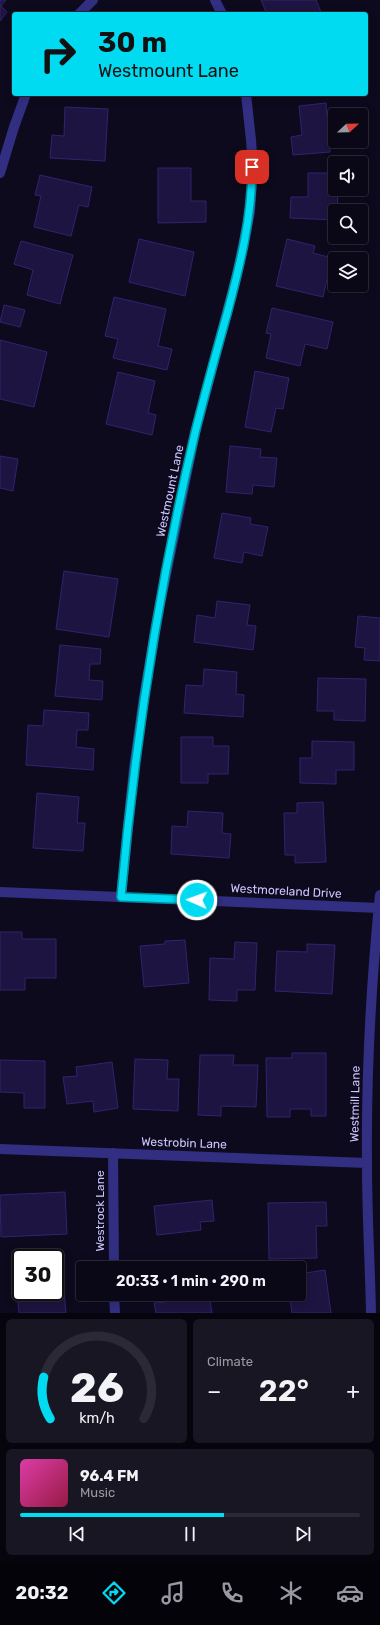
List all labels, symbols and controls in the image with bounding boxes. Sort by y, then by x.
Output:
text: 30 m [98,26,167,59]
icon: right [32,28,84,80]
text: Westmount Lane [98,60,239,82]
north arrow [328,108,368,148]
map controls [328,108,368,292]
pin [235,150,269,184]
icon: arrive [241,156,263,178]
button: sound [328,156,368,196]
button: search [328,204,368,244]
button: layers [328,252,368,292]
street label: Westmount Lane [153,443,187,538]
position arrow [176,879,218,921]
street label: Westmoreland Drive [230,881,342,901]
street label: Westmill Lane [347,1065,363,1142]
street label: Westrobin Lane [141,1135,227,1152]
street label: Westrock Lane [93,1170,107,1252]
speed limit sign: 30 [12,1249,64,1301]
text: 20:33 · 1 min · 290 m [116,1272,266,1290]
text: Climate [207,1354,253,1369]
text: 26 [69,1363,124,1412]
text: 22° [259,1373,309,1409]
text: − [207,1378,221,1405]
text: + [346,1378,360,1405]
text: km/h [79,1410,114,1427]
text: 96.4 FM [80,1467,139,1485]
text: Music [80,1485,115,1500]
icon: previous [66,1523,88,1545]
icon: pause [179,1523,201,1545]
icon: next [292,1523,314,1545]
icon: directions [100,1579,128,1607]
icon: music [159,1579,187,1607]
icon: phone [218,1579,246,1607]
icon: climate [277,1579,305,1607]
icon: car [336,1579,364,1607]
text: 20:32 [16,1582,68,1604]

